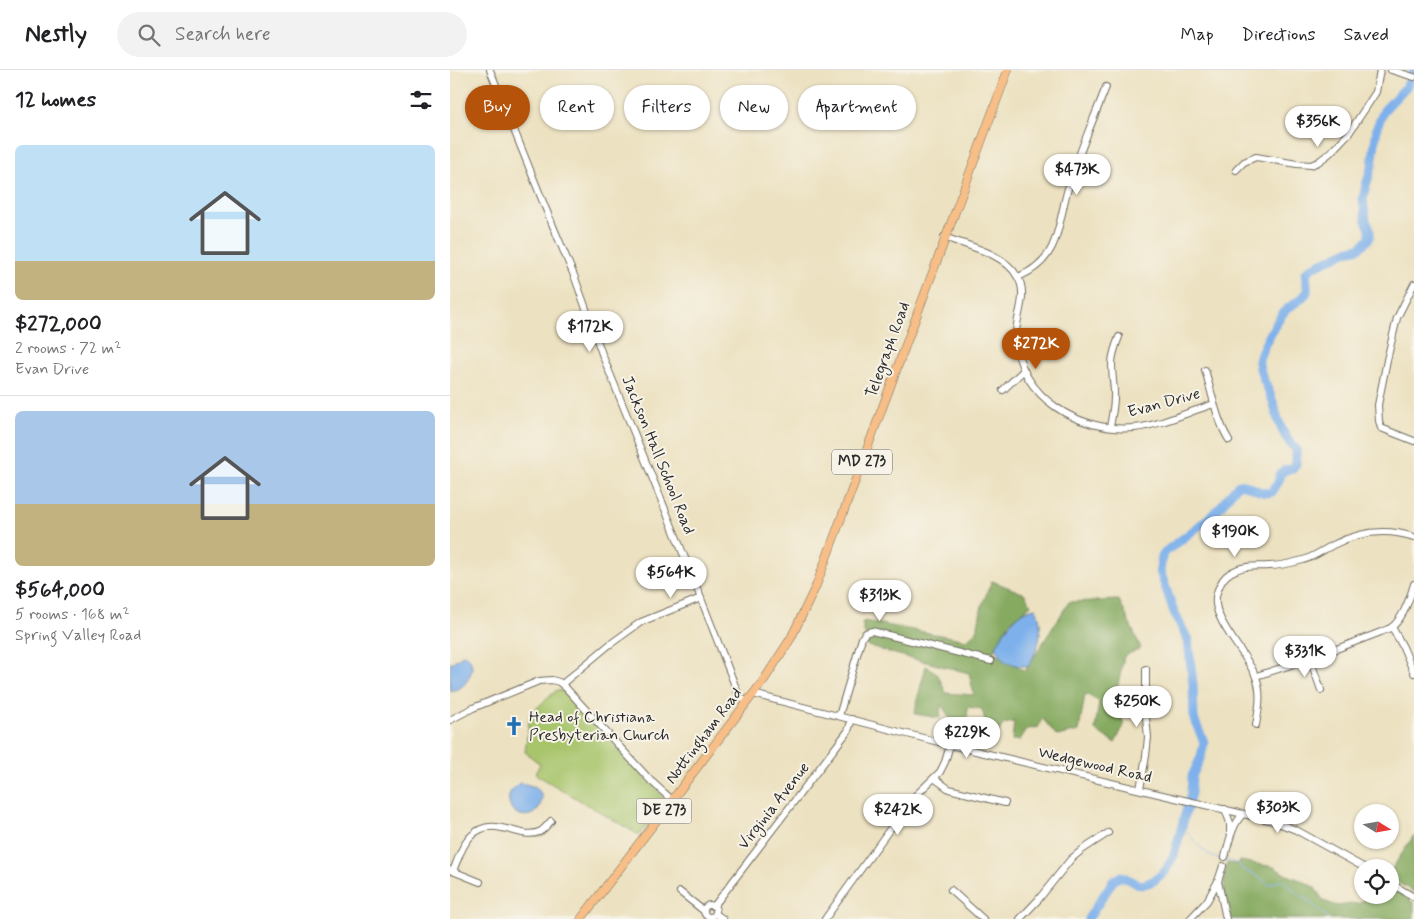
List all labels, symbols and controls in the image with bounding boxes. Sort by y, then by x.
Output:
search box [117,12,467,57]
text: Nestly [25,19,87,50]
icon: search [135,21,163,49]
text: Search here [175,22,271,47]
text: Map [1181,23,1214,47]
text: Directions [1242,23,1316,47]
text: Saved [1344,23,1389,47]
chip: Buy [465,85,530,130]
chip: Rent [540,85,614,130]
chip: Filters [624,85,710,130]
chip: New [720,85,788,130]
chip: Apartment [798,85,916,130]
text: 12 homes [15,86,96,114]
icon: filters [407,86,435,114]
pin: $356K [1283,106,1353,148]
text: $356K [1296,111,1340,132]
pin: $473K [1042,154,1112,196]
text: $473K [1055,159,1099,180]
icon: home [180,178,270,268]
street label: Telegraph Road [861,299,916,401]
text: $272,000 [15,310,102,338]
pin: $172K [555,310,625,353]
text: $172K [567,316,613,337]
pin: $272K [1001,328,1071,370]
text: $272K [1013,333,1059,354]
text: 2 rooms · 72 m² [15,338,121,359]
text: Evan Drive [15,359,89,380]
street label: Jackson Hall School Road [617,373,699,537]
street label: Evan Drive [1125,383,1203,423]
icon: home [180,443,270,533]
road number: MD 273 [832,450,892,474]
pin: $190K [1200,516,1270,558]
text: $190K [1211,521,1259,542]
pin: $564K [636,556,706,599]
text: $564K [647,562,695,583]
text: $564,000 [15,576,105,604]
pin: $313K [845,580,915,622]
text: $313K [859,585,901,606]
text: 5 rooms · 168 m² [15,604,130,625]
text: Spring Valley Road [15,625,141,646]
pin: $331K [1270,636,1340,678]
text: $331K [1285,641,1325,662]
street label: Nottingham Road [661,684,748,789]
pin: $250K [1102,686,1172,728]
text: $250K [1114,691,1160,712]
place label: Head of Christiana Presbyterian Church [529,707,670,746]
church icon: Head of Christiana Presbyterian Church [503,715,525,737]
pin: $229K [932,716,1002,759]
text: $229K [944,722,990,743]
street label: Wedgewood Road [1036,742,1154,789]
street label: Virginia Avenue [733,758,816,855]
pin: $303K [1243,792,1313,834]
pin: $242K [863,794,933,836]
text: $303K [1256,797,1300,818]
road number: DE 273 [636,798,692,824]
text: $242K [874,799,922,820]
north arrow [1354,804,1399,849]
map controls [1354,804,1399,904]
button: locate [1354,859,1399,904]

